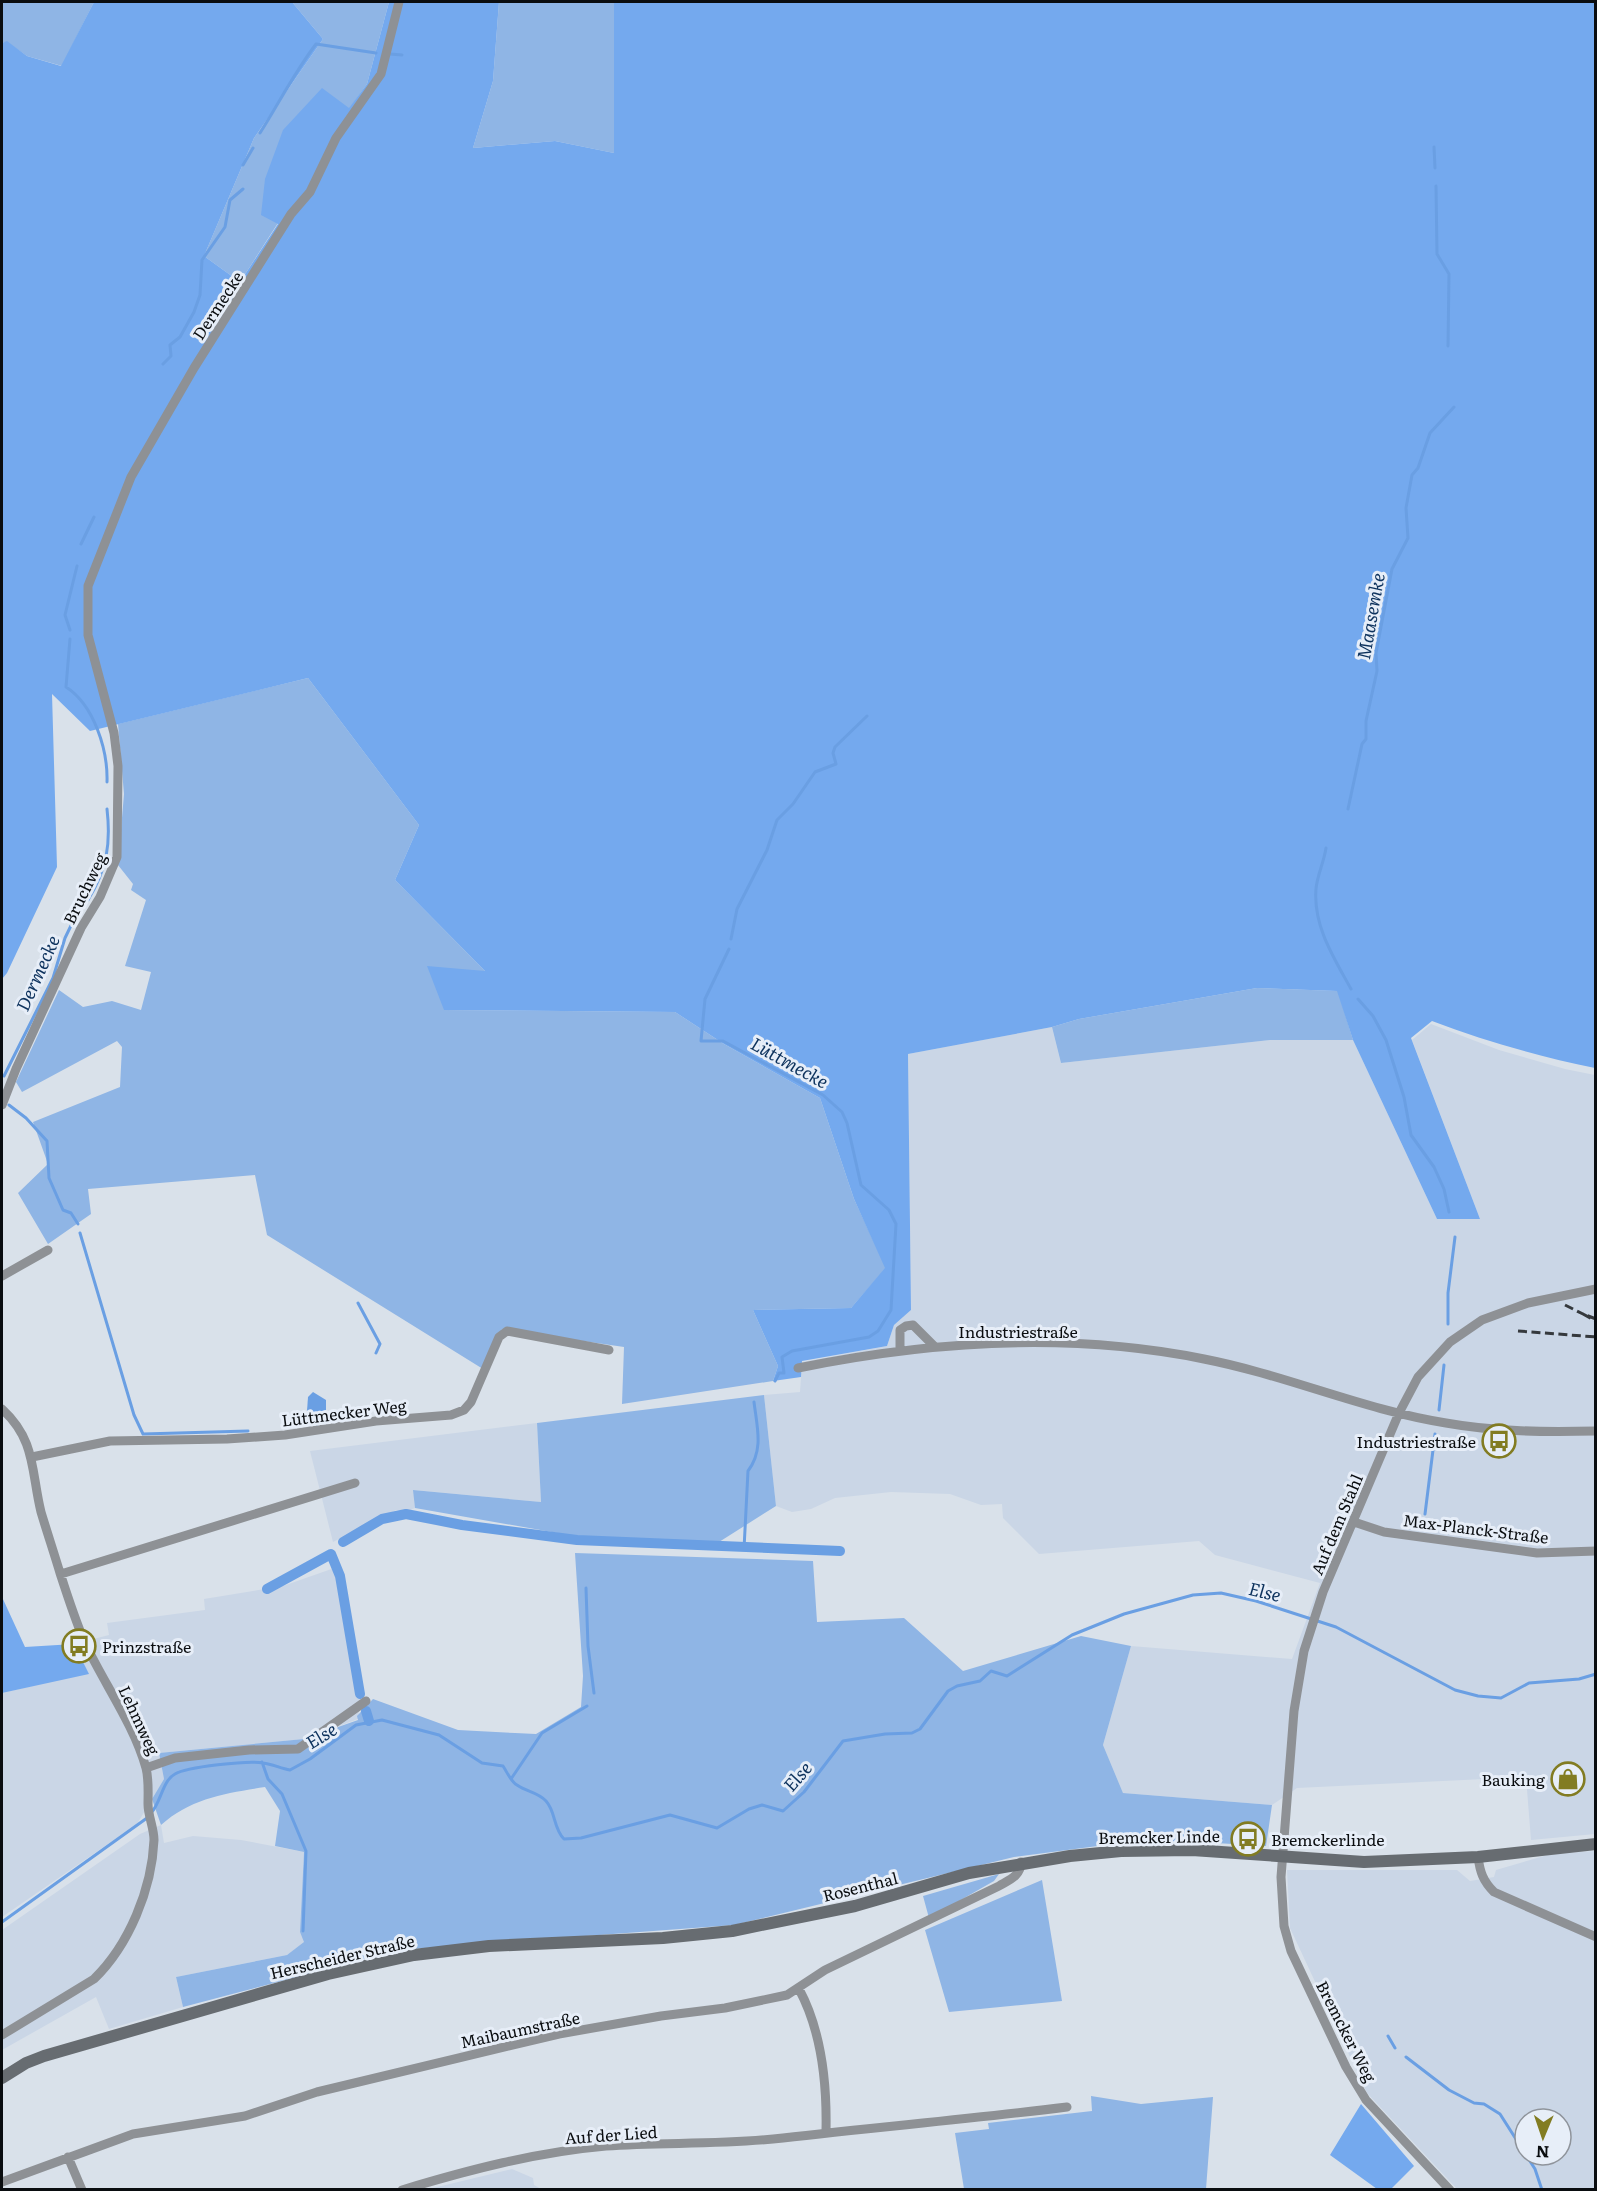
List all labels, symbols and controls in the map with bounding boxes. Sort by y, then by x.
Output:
street label: Dermecke [186,266,248,344]
water label: Maasemke [1349,571,1391,661]
street label: Bruchweg [56,848,112,928]
water label: Dermecke [8,931,66,1015]
water label: Lüttmecke [746,1030,834,1094]
street label: Industriestraße [958,1319,1078,1343]
street label: Lüttmecker Weg [280,1392,408,1432]
bus stop icon: Industriestraße [1481,1423,1517,1459]
place label: Industriestraße [1357,1429,1476,1453]
street label: Auf dem Stahl [1304,1470,1368,1578]
street label: Max-Planck-Straße [1402,1507,1550,1549]
water label: Else [1246,1574,1284,1608]
bus stop icon: Prinzstraße [61,1628,97,1664]
place label: Prinzstraße [102,1634,191,1658]
street label: Lehmweg [113,1681,167,1759]
water label: Else [300,1715,342,1755]
water label: Else [776,1755,818,1797]
shop icon: Bauking [1550,1761,1586,1797]
place label: Bauking [1481,1767,1545,1791]
bus stop icon: Bremckerlinde [1230,1821,1266,1857]
street label: Bremcker Linde [1098,1823,1220,1849]
place label: Bremckerlinde [1271,1827,1385,1851]
street label: Rosenthal [820,1865,900,1907]
street label: Herscheider Straße [267,1928,417,1984]
street label: Bremcker Weg [1311,1976,1383,2086]
street label: Maibaumstraße [458,2005,582,2053]
north arrow [1513,2107,1573,2167]
street label: Auf der Lied [564,2119,658,2149]
text: N [1535,2141,1550,2165]

